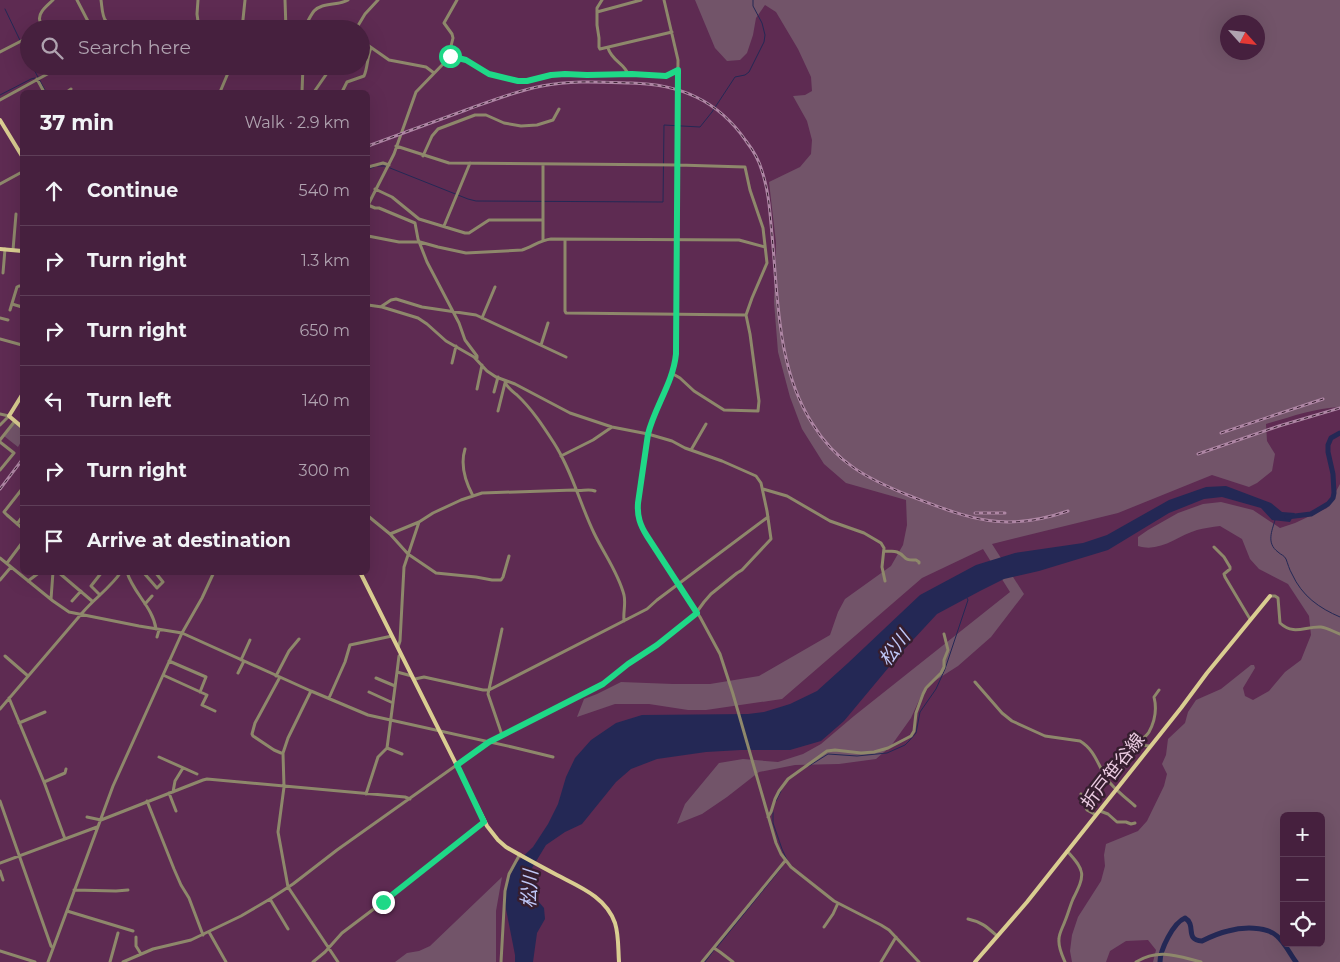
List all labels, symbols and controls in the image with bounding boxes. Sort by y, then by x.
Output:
north arrow [1220,15,1265,60]
search box [20,20,370,75]
icon: search [38,34,66,62]
text: Search here [78,36,191,59]
route start [439,45,462,68]
text: 37 min [40,110,114,135]
text: Walk · 2.9 km [244,113,350,132]
icon: ahead [40,177,68,205]
text: Continue [87,179,178,202]
text: 540 m [299,181,350,200]
icon: right [40,247,68,275]
text: Turn right [87,249,187,272]
text: 1.3 km [301,251,350,270]
icon: right [40,317,68,345]
text: Turn right [87,319,187,342]
text: 650 m [299,321,350,340]
icon: left [40,387,68,415]
text: Turn left [87,389,172,412]
text: 140 m [302,391,350,410]
icon: right [40,457,68,485]
text: Turn right [87,459,187,482]
text: 300 m [299,461,350,480]
icon: arrive [40,527,68,555]
text: Arrive at destination [87,529,291,552]
water label: 松川 [874,625,916,670]
street label: 折戸笹谷線 [1077,729,1149,813]
map controls [1280,812,1325,947]
button: + [1280,812,1325,857]
button: − [1280,857,1325,902]
water label: 松川 [517,867,542,909]
route end [372,891,395,914]
button: locate [1280,902,1325,947]

